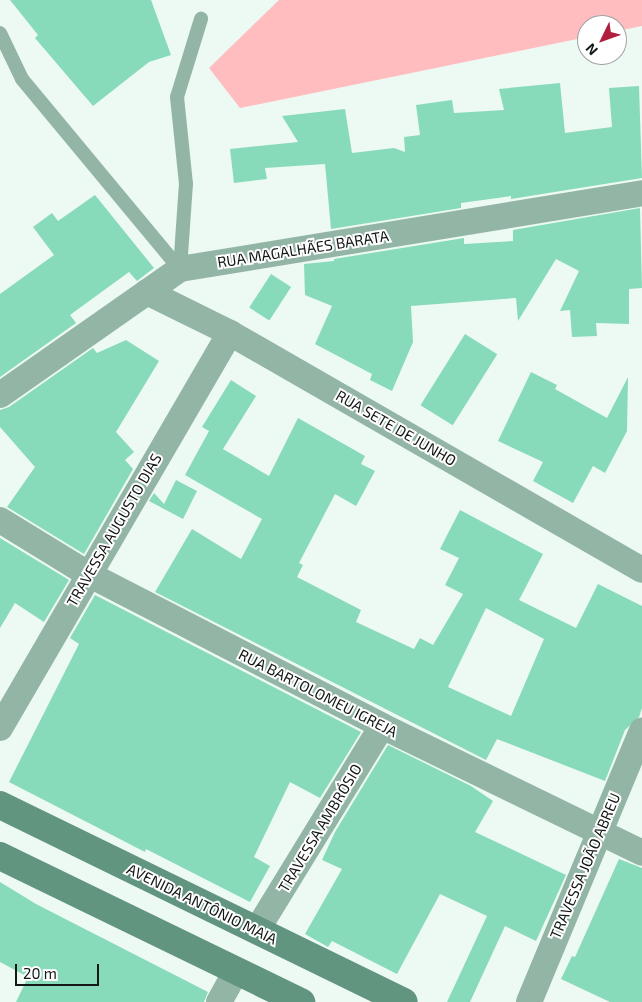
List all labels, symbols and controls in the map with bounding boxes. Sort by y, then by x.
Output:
north arrow [577,15,627,65]
text: N [582,40,601,59]
street label: RUA MAGALHÃES BARATA [216,227,390,271]
street label: RUA SETE DE JUNHO [332,386,460,470]
street label: TRAVESSA AUGUSTO DIAS [63,450,165,610]
street label: RUA BARTOLOMEU IGREJA [236,645,400,741]
street label: TRAVESSA AMBRÓSIO [274,760,366,896]
street label: TRAVESSA JOÃO ABREU [546,790,624,942]
street label: AVENIDA ANTÔNIO MAIA [124,860,280,948]
scale bar [18,954,101,986]
text: 20 m [23,964,57,982]

